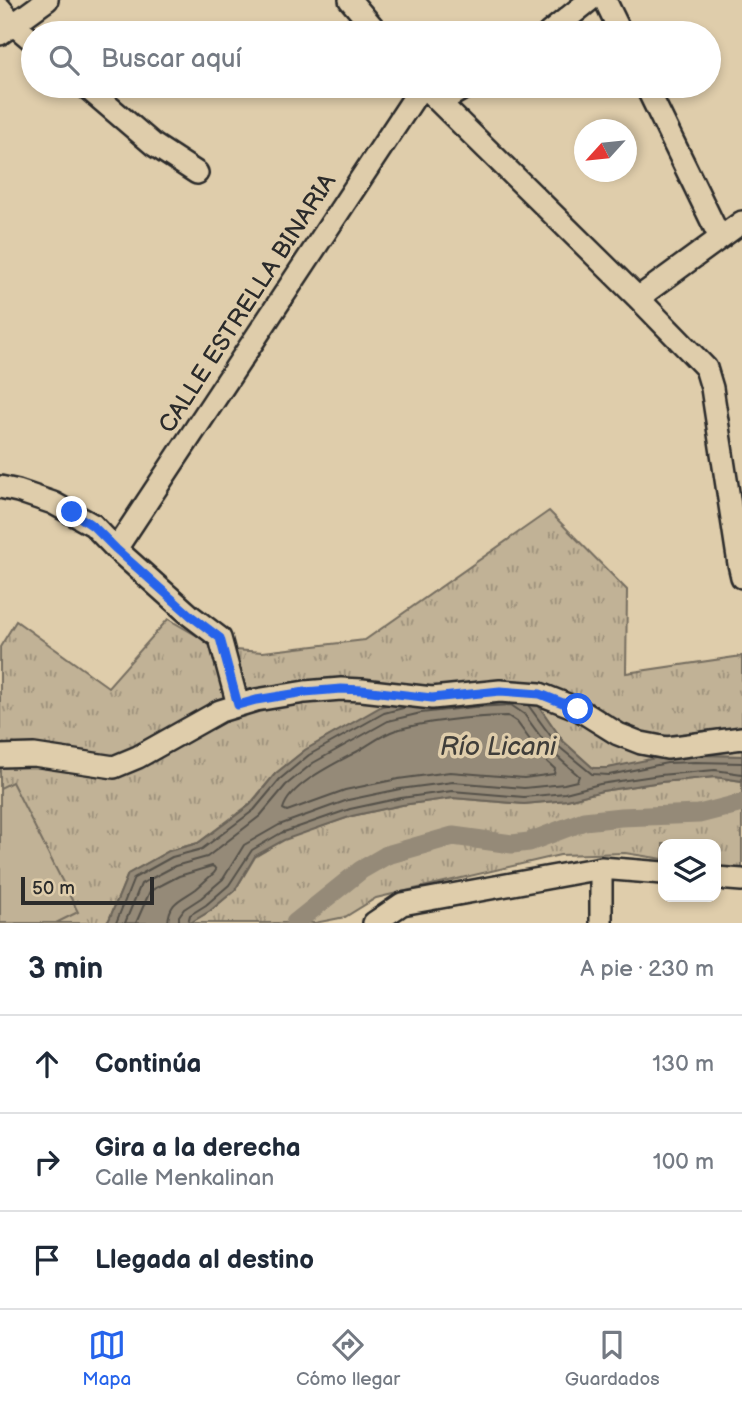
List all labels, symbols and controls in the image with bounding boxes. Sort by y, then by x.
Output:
search box [21,21,721,98]
icon: search [45,41,83,79]
text: Buscar aquí [101,44,242,75]
north arrow [574,119,637,182]
street label: CALLE ESTRELLA BINARIA [153,168,342,438]
route end [56,496,87,527]
route start [562,693,593,724]
water label: Río Licani [440,732,557,763]
map controls [658,839,721,902]
button: layers [658,839,721,902]
scale bar [21,874,154,906]
text: 50 m [32,877,75,900]
text: 3 min [28,951,103,987]
text: A pie · 230 m [580,955,714,983]
icon: ahead [28,1045,66,1083]
text: Continúa [95,1049,202,1080]
text: 130 m [652,1050,714,1078]
text: Gira a la derecha [95,1133,301,1164]
icon: right [28,1143,66,1181]
text: 100 m [653,1148,714,1176]
text: Calle Menkalinan [95,1164,274,1192]
icon: arrive [28,1241,66,1279]
text: Llegada al destino [95,1245,314,1276]
tab: Mapa [82,1326,131,1391]
tab: Cómo llegar [296,1326,400,1391]
tab: Guardados [565,1326,660,1391]

